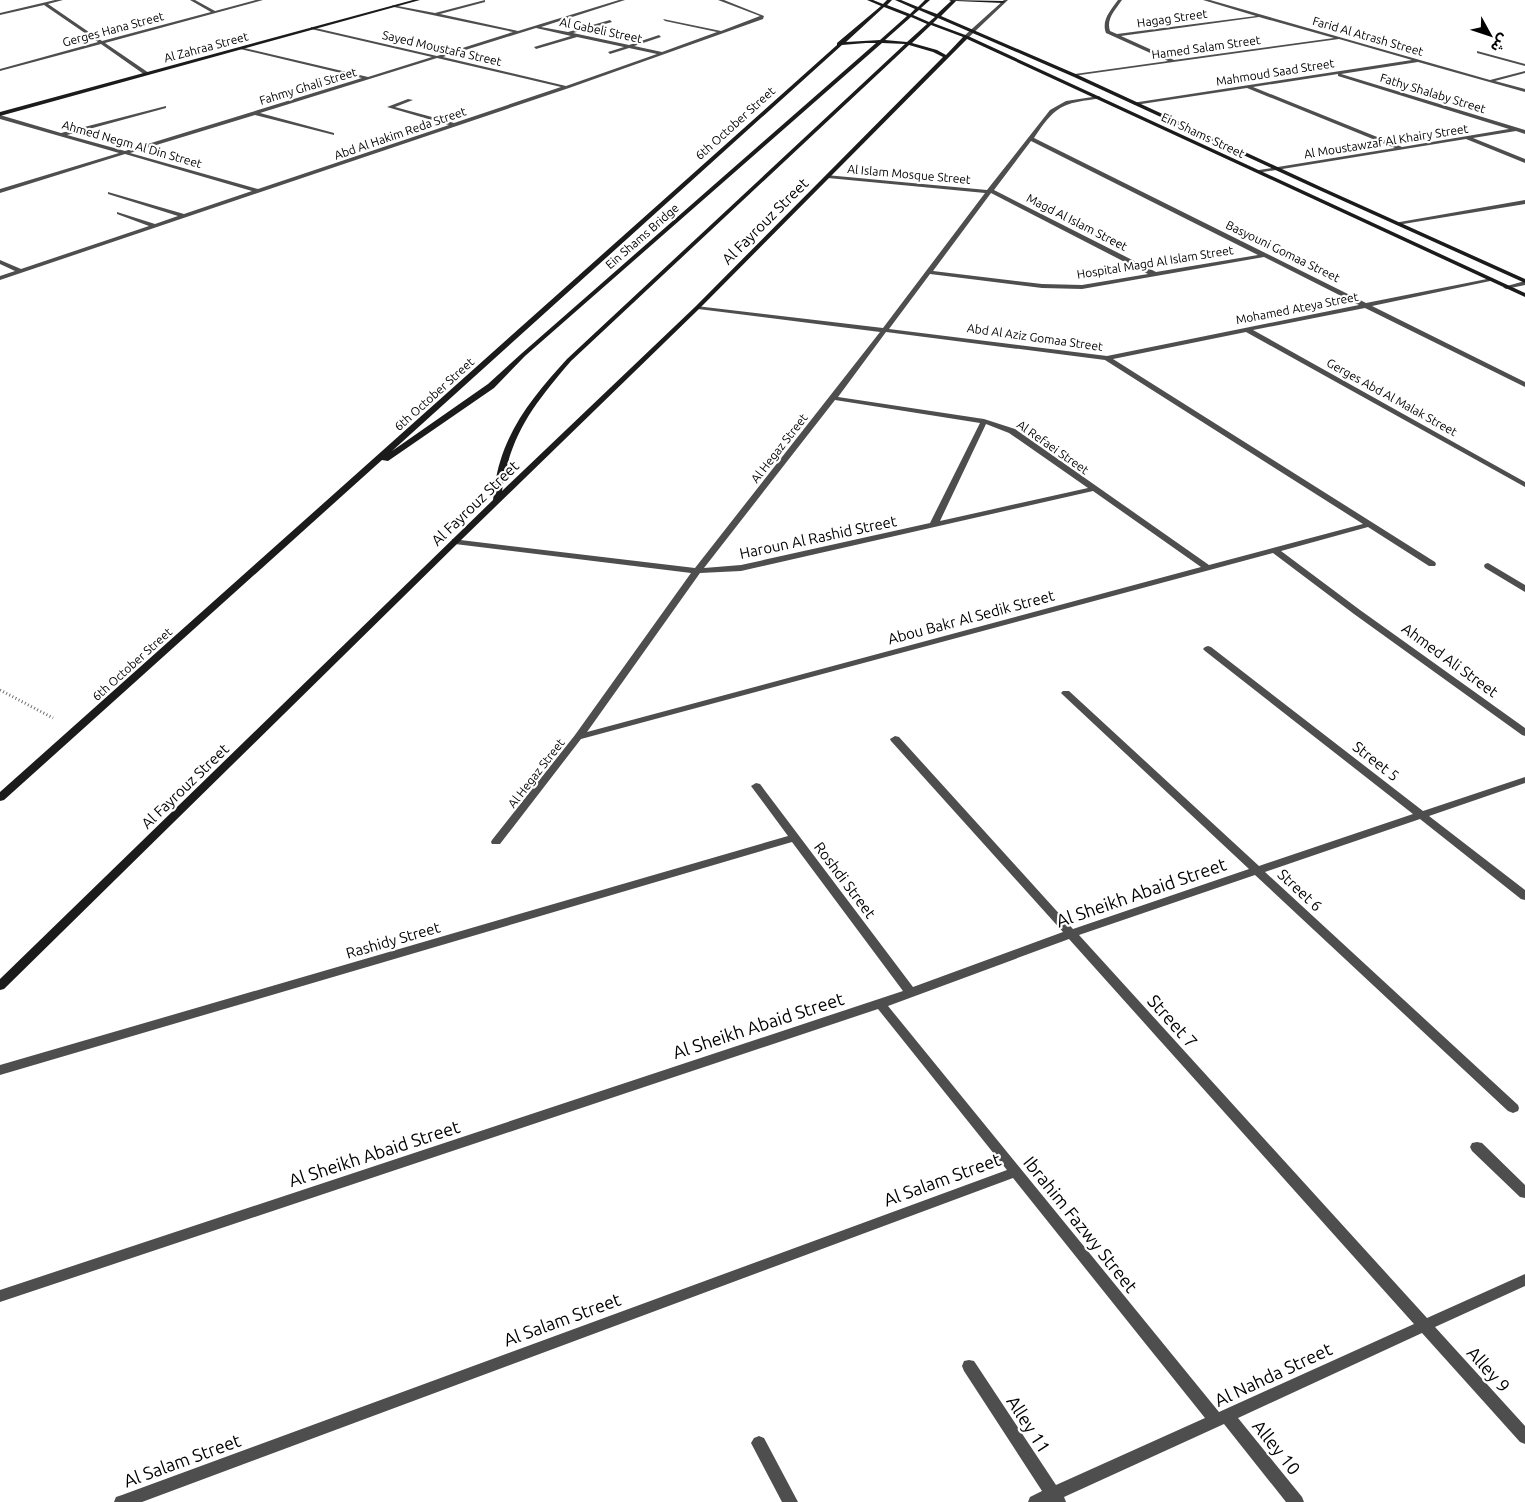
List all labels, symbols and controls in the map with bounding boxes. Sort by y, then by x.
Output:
street label: Hagag Street [1136,7,1208,29]
street label: Gerges Hana Street [61,9,165,49]
north arrow [1465,10,1515,60]
street label: Farid Al Atrash Street [1311,14,1425,58]
street label: Al Gabeli Street [559,15,644,45]
street label: Sayed Moustafa Street [381,28,503,68]
street label: Al Zahraa Street [162,29,250,64]
text: ش [1488,31,1512,56]
street label: Hamed Salam Street [1151,33,1261,61]
street label: Mahmoud Saad Street [1215,56,1335,88]
street label: Fahmy Ghali Street [258,65,358,107]
street label: Fathy Shalaby Street [1379,71,1488,115]
street label: 6th October Street [693,84,778,162]
street label: Abd Al Hakim Reda Street [332,104,468,162]
street label: Ein Shams Street [1159,110,1247,160]
street label: Ahmed Negm Al Din Street [61,118,204,170]
street label: Al Moustawzaf Al Khairy Street [1303,122,1469,160]
street label: Al Islam Mosque Street [847,162,972,186]
street label: Al Fayrouz Street [718,174,812,268]
street label: Magd Al Islam Street [1025,191,1130,253]
street label: Ein Shams Bridge [603,201,681,271]
street label: Basyouni Gomaa Street [1224,218,1342,284]
street label: Hospital Magd Al Islam Street [1076,243,1235,281]
street label: Mohamed Ateya Street [1235,290,1360,326]
street label: Abd Al Aziz Gomaa Street [966,321,1104,353]
street label: 6th October Street [392,355,477,433]
street label: Gerges Abd Al Malak Street [1325,356,1460,438]
street label: Al Hegaz Street [748,411,810,485]
street label: Al Refaei Street [1015,418,1091,477]
street label: Al Fayrouz Street [428,457,522,549]
street label: Haroun Al Rashid Street [738,512,898,562]
street label: Abou Bakr Al Sedik Street [886,587,1056,647]
street label: Ahmed Ali Street [1399,620,1501,701]
street label: 6th October Street [90,625,175,703]
street label: Al Hegaz Street [505,736,567,810]
street label: Street 5 [1350,738,1402,784]
street label: Al Fayrouz Street [138,740,232,832]
street label: Roshdi Street [811,839,879,921]
street label: Al Sheikh Abaid Street [1053,853,1229,931]
street label: Street 6 [1275,865,1325,915]
street label: Rashidy Street [344,918,442,962]
street label: Al Sheikh Abaid Street [670,988,846,1062]
street label: Street 7 [1144,990,1202,1052]
street label: Al Sheikh Abaid Street [286,1116,462,1190]
street label: Al Salam Street [881,1149,1003,1209]
street label: Ibrahim Fazwy Street [1020,1152,1142,1296]
street label: Al Salam Street [501,1289,623,1349]
street label: Al Nahda Street [1211,1338,1335,1410]
street label: Alley 9 [1463,1342,1515,1396]
street label: Alley 11 [1003,1392,1055,1456]
street label: Alley 10 [1249,1416,1305,1478]
street label: Al Salam Street [121,1430,243,1490]

